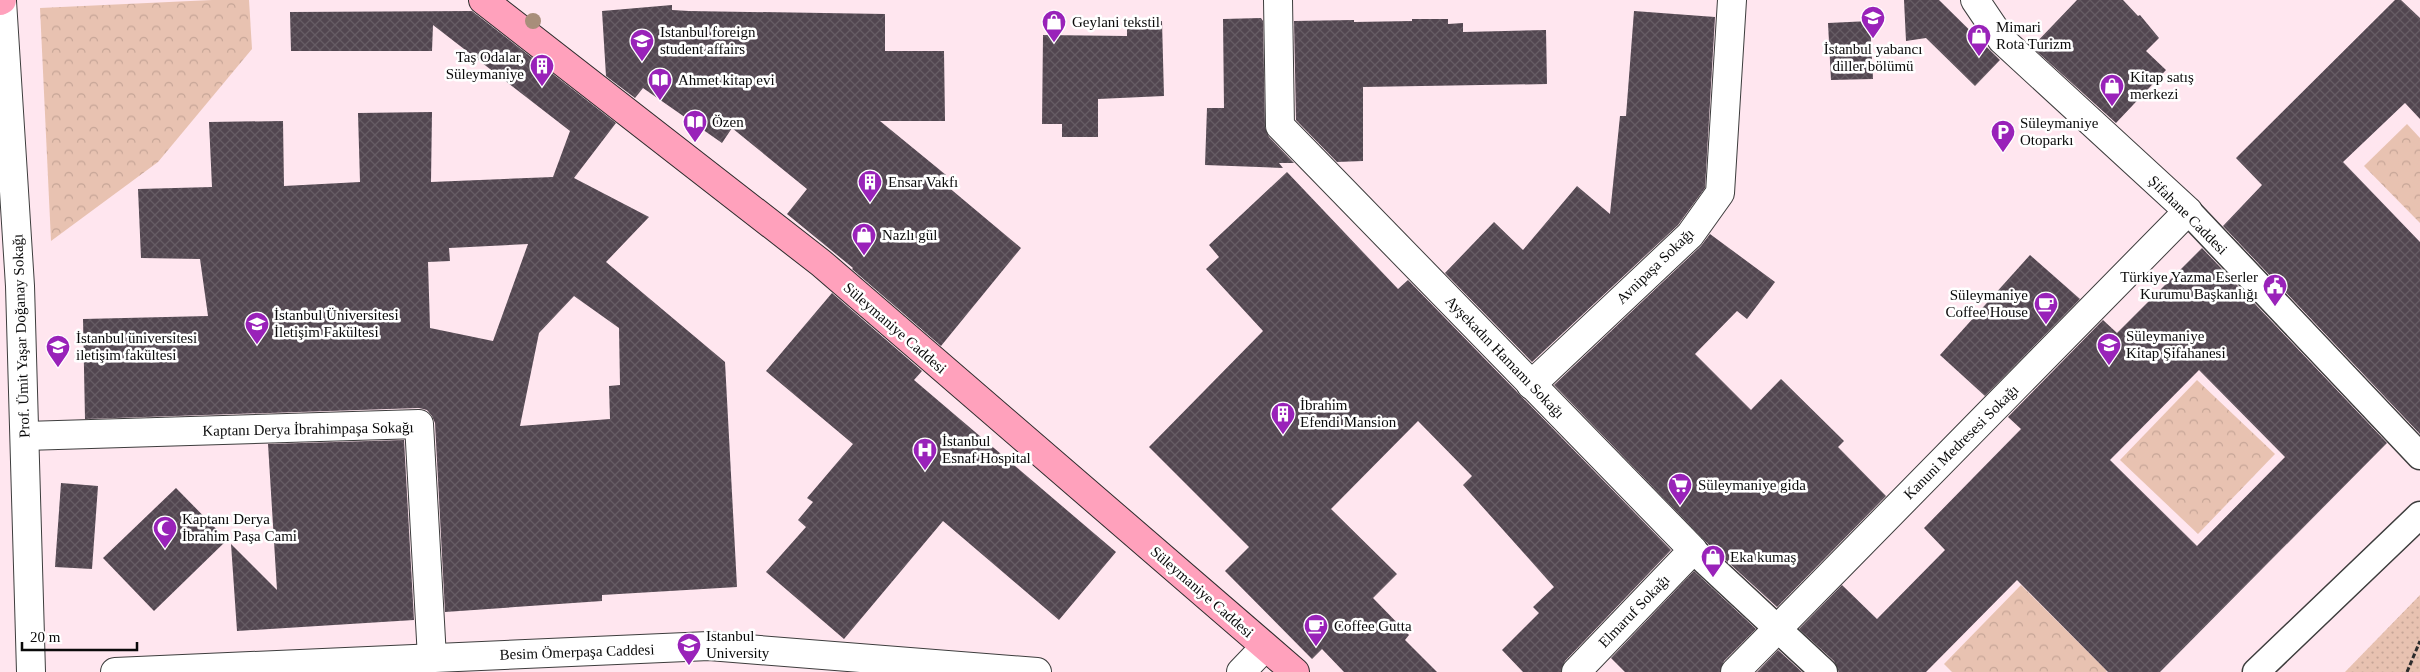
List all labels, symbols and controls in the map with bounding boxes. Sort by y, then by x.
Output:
school or university icon: İstanbul yabancı diller bölümü [1860,5,1886,39]
shop icon: Geylani tekstil [1041,9,1067,43]
place label: Geylani tekstil [1072,14,1160,30]
place label: Mimari Rota Turizm [1996,19,2072,52]
shop icon: Mimari Rota Turizm [1966,23,1992,57]
place label: Istanbul foreign student affairs [660,24,756,57]
school or university icon: Istanbul foreign student affairs [629,28,655,62]
place label: İstanbul yabancı diller bölümü [1824,41,1922,74]
place label: Taş Odalar, Süleymaniye [446,49,524,82]
building icon: Taş Odalar, Süleymaniye [529,53,555,87]
library icon: Ahmet kitap evi [647,67,673,101]
place label: Kitap satış merkezi [2130,69,2194,102]
place label: Ahmet kitap evi [678,72,775,88]
shop icon: Kitap satış merkezi [2099,73,2125,107]
library icon: Özen [682,109,708,143]
place label: Özen [712,114,744,130]
place label: Süleymaniye Otoparkı [2020,115,2099,148]
parking icon: Süleymaniye Otoparkı [1990,119,2016,153]
building icon: Ensar Vakfı [857,169,883,203]
street label: Şifahane Caddesi [2145,172,2231,258]
place label: Ensar Vakfı [888,174,958,190]
shop icon: Nazlı gül [851,222,877,256]
street label: Avnipaşa Sokağı [1613,225,1697,307]
place label: Nazlı gül [882,227,937,243]
street label: Prof. Ümit Yaşar Doğanay Sokağı [9,234,33,438]
place label: Türkiye Yazma Eserler Kurumu Başkanlığı [2120,269,2258,302]
public building icon: Türkiye Yazma Eserler Kurumu Başkanlığı [2262,273,2288,307]
street label: Süleymaniye Caddesi [841,279,949,377]
place label: Süleymaniye Coffee House [1945,287,2028,320]
cafe icon: Süleymaniye Coffee House [2033,291,2059,325]
street label: Ayşekadın Hamamı Sokağı [1442,293,1568,421]
place label: İstanbul Üniversitesi İletişim Fakültesi [274,307,399,340]
school or university icon: İstanbul Üniversitesi İletişim Fakültesi [244,311,270,345]
place label: Süleymaniye Kitap Şifahanesi [2126,328,2226,361]
place label: İstanbul üniversitesi iletişim fakültesi [76,330,197,363]
school or university icon: Süleymaniye Kitap Şifahanesi [2096,332,2122,366]
school or university icon: İstanbul üniversitesi iletişim fakültesi [45,334,71,368]
street label: Kanuni Medresesi Sokağı [1901,382,2021,502]
place label: İbrahim Efendi Mansion [1300,397,1397,430]
building icon: İbrahim Efendi Mansion [1270,401,1296,435]
street label: Kaptanı Derya İbrahimpaşa Sokağı [202,419,414,439]
place label: İstanbul Esnaf Hospital [942,433,1031,466]
hospital icon: İstanbul Esnaf Hospital [912,437,938,471]
supermarket icon: Süleymaniye gida [1667,472,1693,506]
place label: Süleymaniye gida [1698,477,1806,493]
place label: Kaptanı Derya İbrahim Paşa Cami [182,511,297,544]
mosque icon: Kaptanı Derya İbrahim Paşa Cami [152,515,178,549]
street label: Süleymaniye Caddesi [1148,543,1256,641]
shop icon: Eka kumaş [1700,544,1726,578]
place label: Eka kumaş [1730,549,1796,565]
street label: Elmaruf Sokağı [1595,571,1673,651]
cafe icon: Coffee Gutta [1303,613,1329,647]
place label: Coffee Gutta [1334,618,1412,634]
scale bar [22,620,138,652]
place label: Istanbul University [706,628,770,661]
text: 20 m [30,629,61,645]
school or university icon: Istanbul University [676,632,702,666]
street label: Besim Ömerpaşa Caddesi [499,641,655,663]

